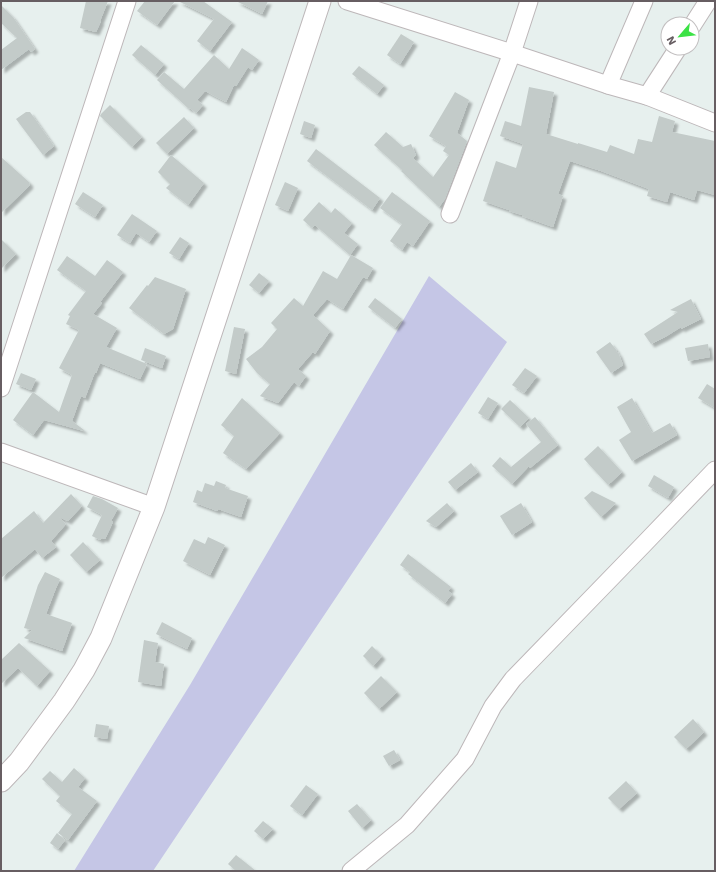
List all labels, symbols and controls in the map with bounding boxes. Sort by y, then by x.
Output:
north arrow [660,16,700,56]
text: N [664,34,679,47]

